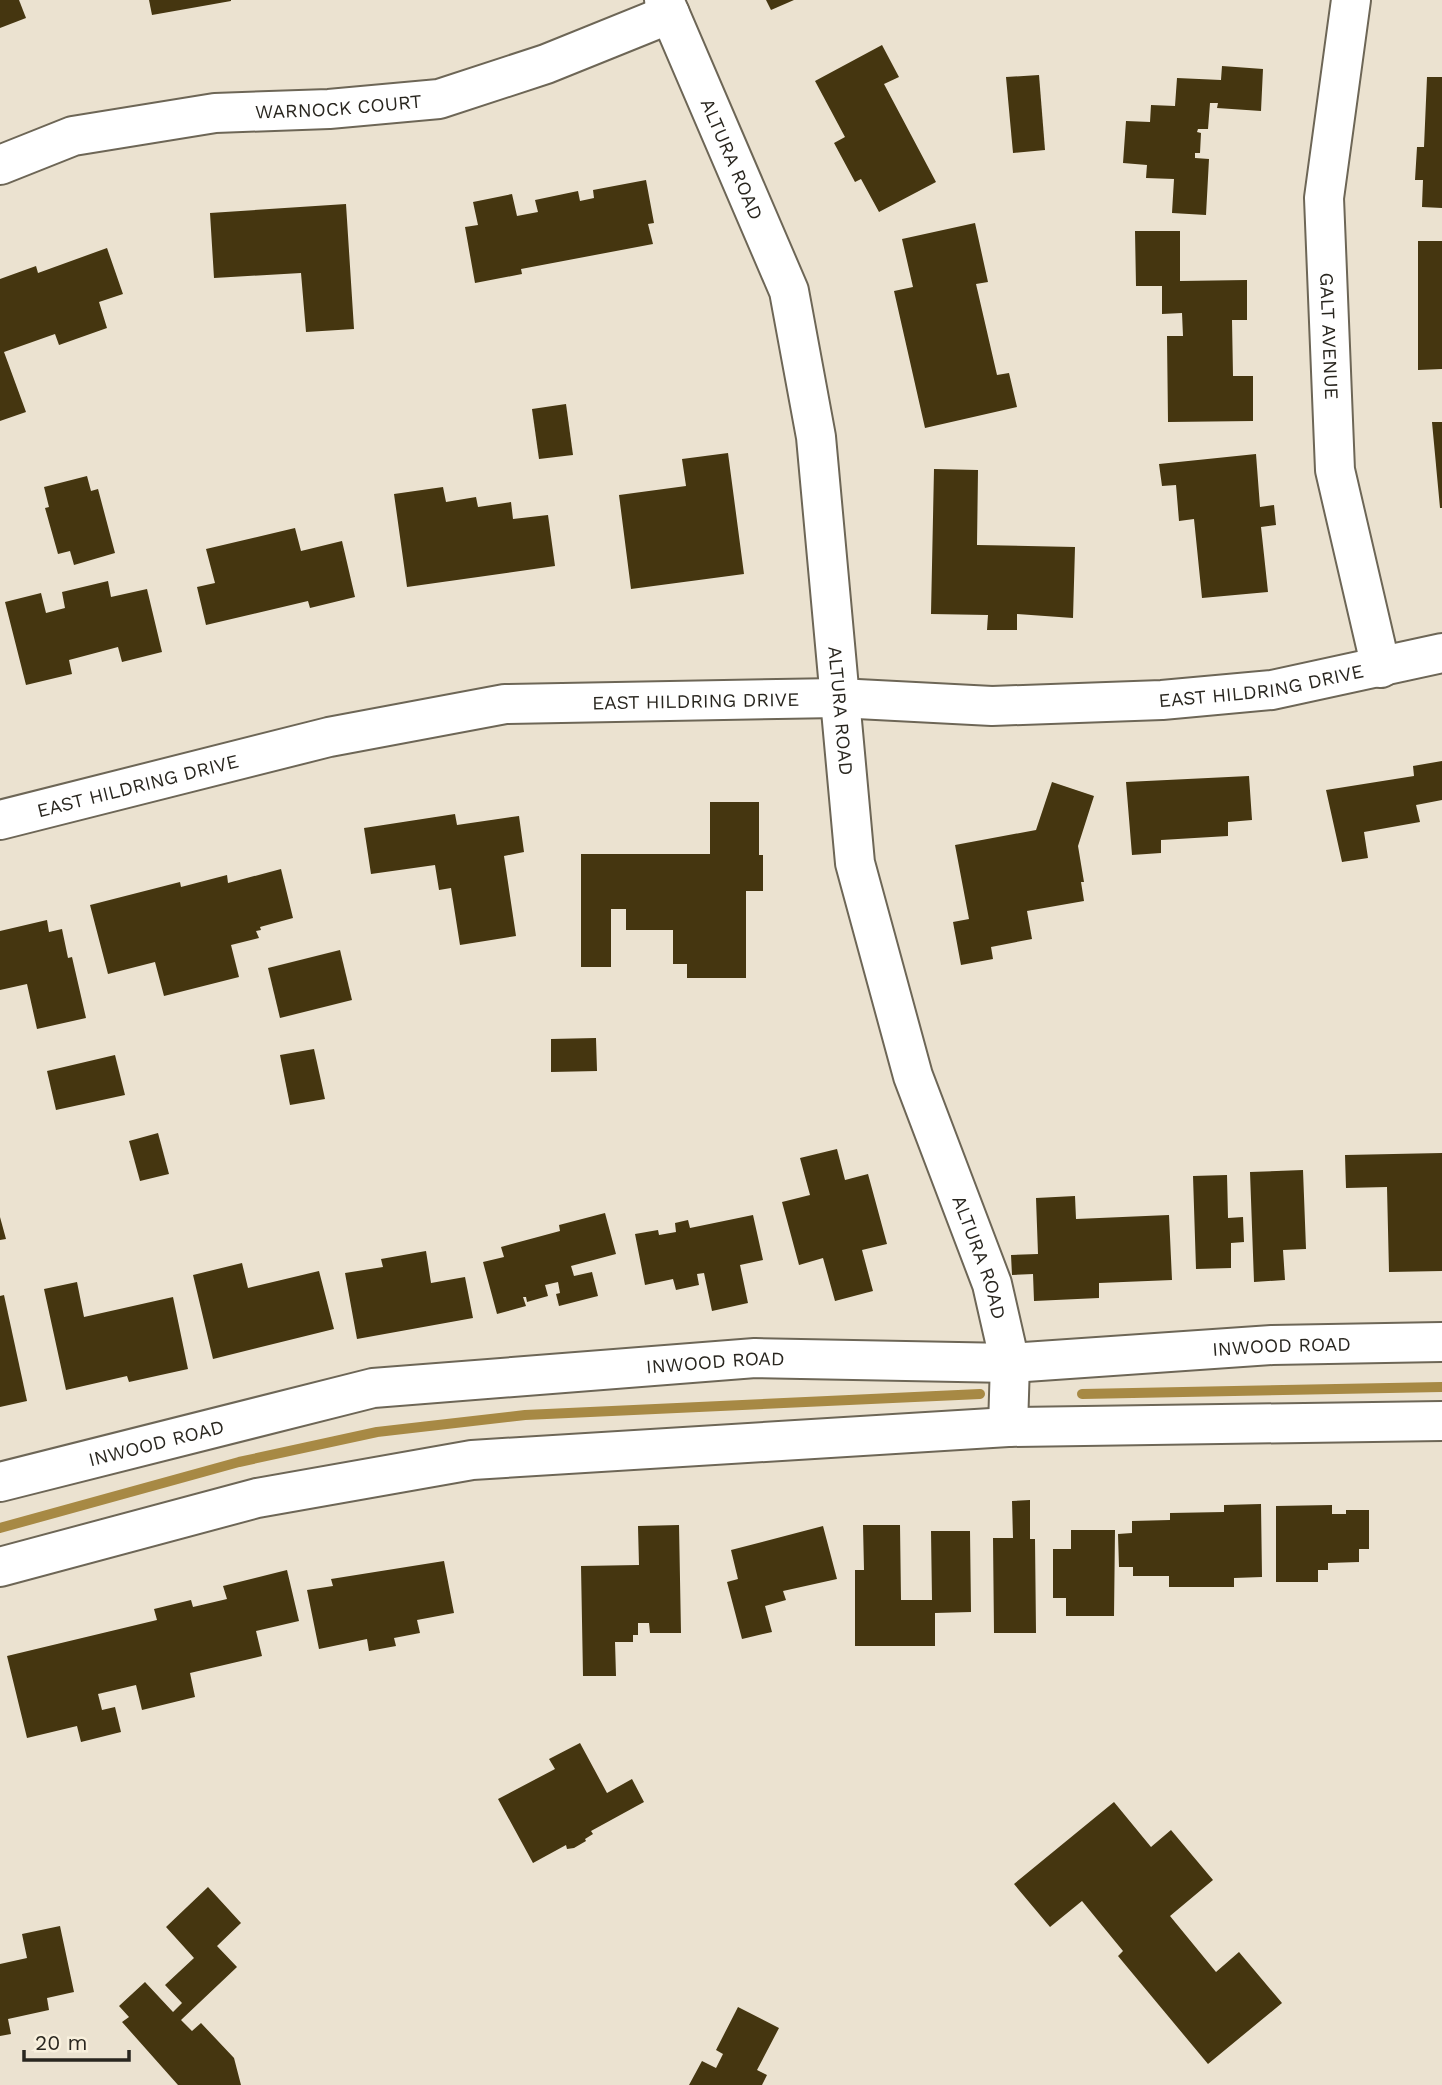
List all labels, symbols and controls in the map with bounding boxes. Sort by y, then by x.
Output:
street label: WARNOCK COURT [255,90,423,124]
street label: ALTURA ROAD [696,95,768,223]
street label: GALT AVENUE [1315,272,1343,400]
street label: ALTURA ROAD [823,645,858,776]
street label: EAST HILDRING DRIVE [1158,659,1366,712]
street label: EAST HILDRING DRIVE [592,688,799,714]
street label: EAST HILDRING DRIVE [35,749,241,822]
street label: ALTURA ROAD [947,1192,1011,1321]
street label: INWOOD ROAD [1211,1333,1351,1361]
street label: INWOOD ROAD [645,1347,785,1379]
street label: INWOOD ROAD [86,1415,226,1471]
scale bar [24,2018,130,2062]
text: 20 m [35,2030,87,2055]

